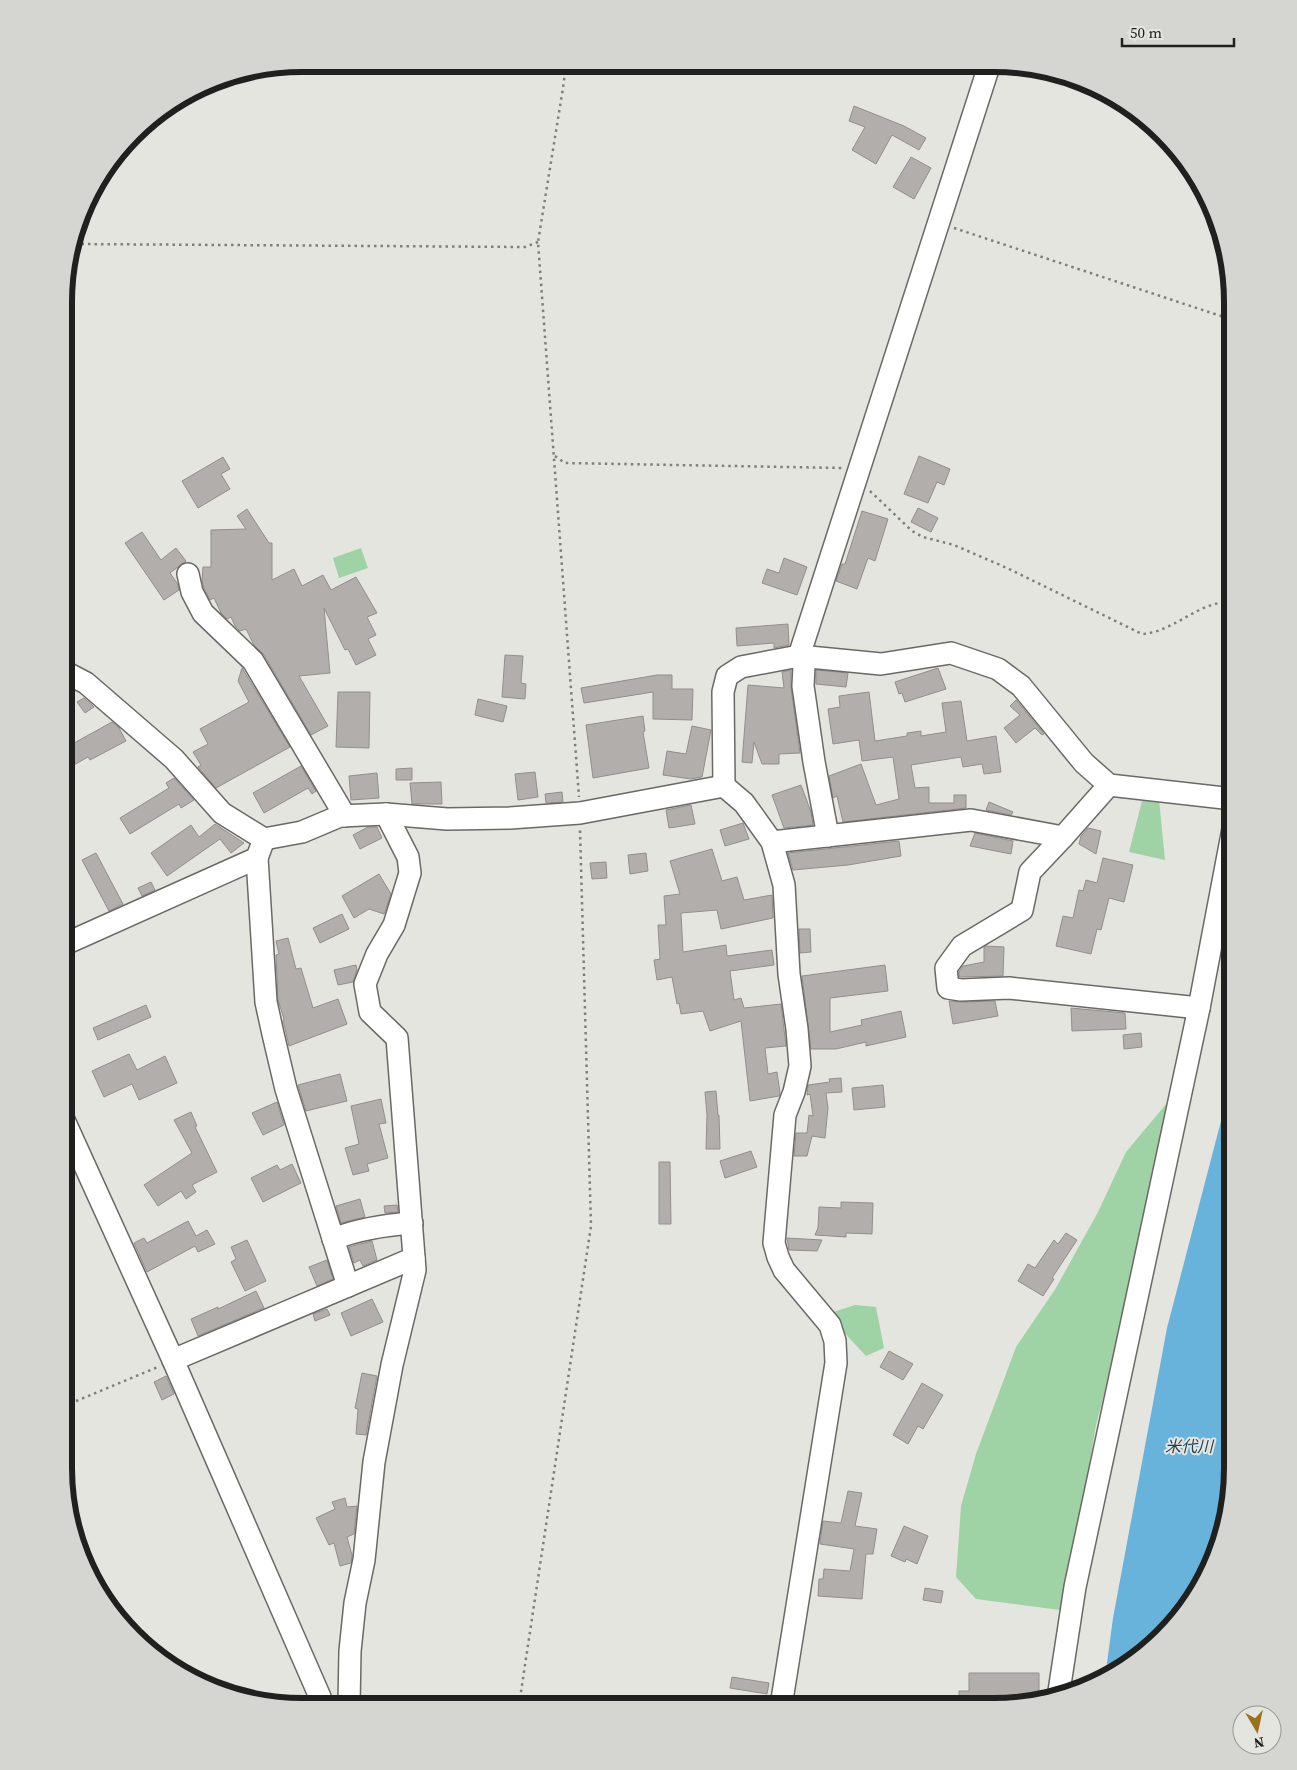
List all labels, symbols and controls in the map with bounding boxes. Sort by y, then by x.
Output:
scale bar [1122,15,1234,47]
text: 50 m [1130,22,1162,43]
water label: 米代川 [1165,1435,1215,1457]
north arrow [1232,1705,1282,1755]
text: N [1252,1732,1266,1754]

